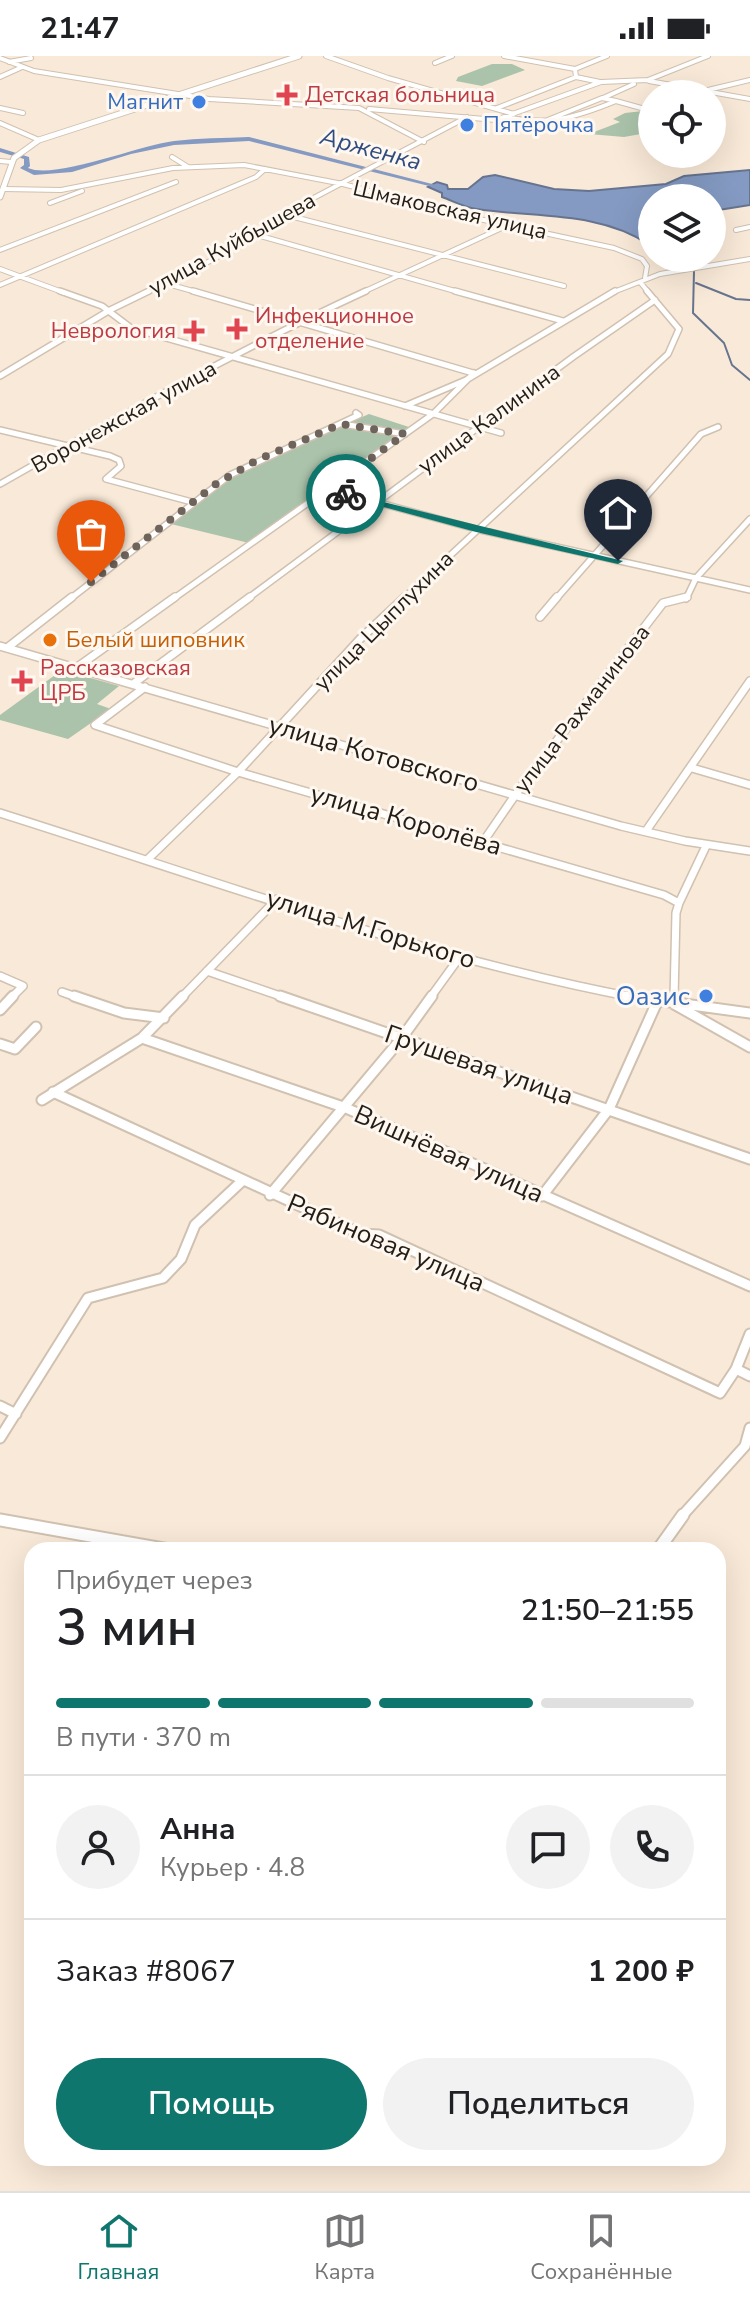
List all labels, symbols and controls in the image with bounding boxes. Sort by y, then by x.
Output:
text: 21:47 [40,8,119,49]
place label: Детская больница [305,80,495,110]
map controls [638,80,726,272]
button: locate [638,80,726,168]
marker: Детская больница [276,84,298,106]
place label: Магнит [107,87,183,117]
marker: Магнит [190,93,208,111]
place label: Пятёрочка [483,110,594,140]
marker: Пятёрочка [458,116,476,134]
water label: Арженка [316,120,425,178]
street label: Шмаковская улица [350,173,550,247]
button: layers [638,184,726,272]
street label: улица Куйбышева [143,186,321,302]
place label: Инфекционное отделение [255,301,414,356]
place label: Неврология [51,316,176,346]
marker: Инфекционное отделение [226,318,248,340]
marker: Неврология [183,320,205,342]
street label: Воронежская улица [26,354,222,480]
street label: улица Калинина [412,357,566,481]
courier [306,454,386,534]
icon: bike [324,472,368,516]
pin [584,479,652,561]
icon: home [596,491,640,535]
pin [57,500,125,582]
icon: bag [69,512,113,556]
street label: улица Цыплухина [307,544,461,698]
street label: улица Рахманинова [507,619,657,799]
place label: Белый шиповник [66,625,245,655]
marker: Белый шиповник [41,631,59,649]
place label: Рассказовская ЦРБ [40,653,191,708]
marker: Рассказовская ЦРБ [11,670,33,692]
street label: улица Котовского [265,707,483,801]
street label: улица Королёва [306,776,506,864]
street label: улица М.Горького [262,881,480,977]
place label: Оазис [616,979,690,1014]
marker: Оазис [697,987,715,1005]
street label: Грушевая улица [380,1016,578,1114]
street label: Вишнёвая улица [349,1096,549,1212]
street label: Рябиновая улица [282,1186,490,1300]
text: Прибудет через [56,1563,253,1598]
text: 21:50–21:55 [521,1590,694,1631]
text: 3 мин [56,1592,198,1663]
text: В пути · 370 m [56,1720,231,1755]
button: person [56,1805,140,1889]
button: chat [506,1805,590,1889]
button: phone [610,1805,694,1889]
text: Анна [160,1809,236,1850]
text: Курьер · 4.8 [160,1850,305,1885]
text: Заказ #8067 [56,1951,236,1992]
text: 1 200 ₽ [588,1951,694,1992]
button: Помощь [56,2058,367,2150]
button: Поделиться [383,2058,694,2150]
tab: Главная [78,2209,159,2287]
tab: Карта [315,2209,375,2287]
tab: Сохранённые [530,2209,672,2287]

